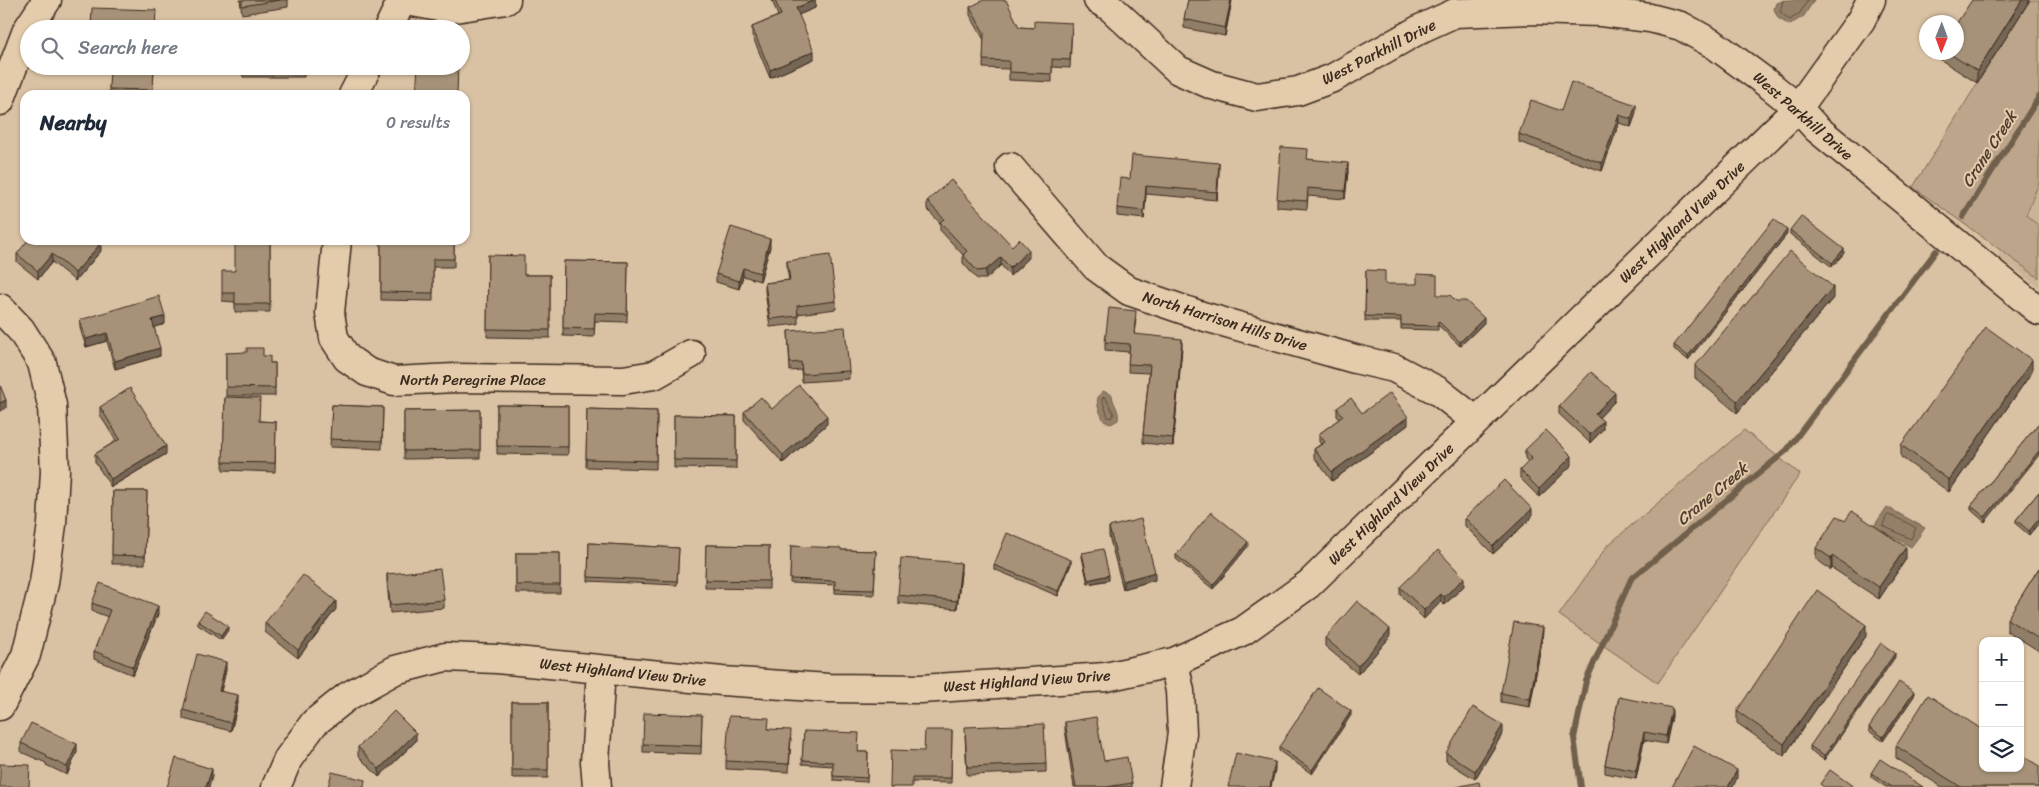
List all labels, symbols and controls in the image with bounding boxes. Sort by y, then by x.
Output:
street label: West Parkhill Drive [1317,12,1441,92]
north arrow [1919,15,1964,60]
search box [20,20,470,75]
text: Search here [78,31,178,64]
icon: search [38,34,66,62]
street label: West Parkhill Drive [1747,65,1859,167]
water label: Crane Creek [1953,103,2026,193]
text: Nearby [40,104,106,142]
text: 0 results [386,108,450,137]
street label: West Highland View Drive [1613,154,1751,290]
street label: North Harrison Hills Drive [1139,284,1311,358]
street label: North Peregrine Place [400,367,546,393]
street label: West Highland View Drive [1322,436,1460,572]
water label: Crane Creek [1670,453,1756,533]
map controls [1979,637,2024,772]
button: + [1979,637,2024,682]
street label: West Highland View Drive [538,650,708,694]
street label: West Highland View Drive [943,662,1112,700]
button: − [1979,682,2024,727]
button: layers [1979,727,2024,772]

